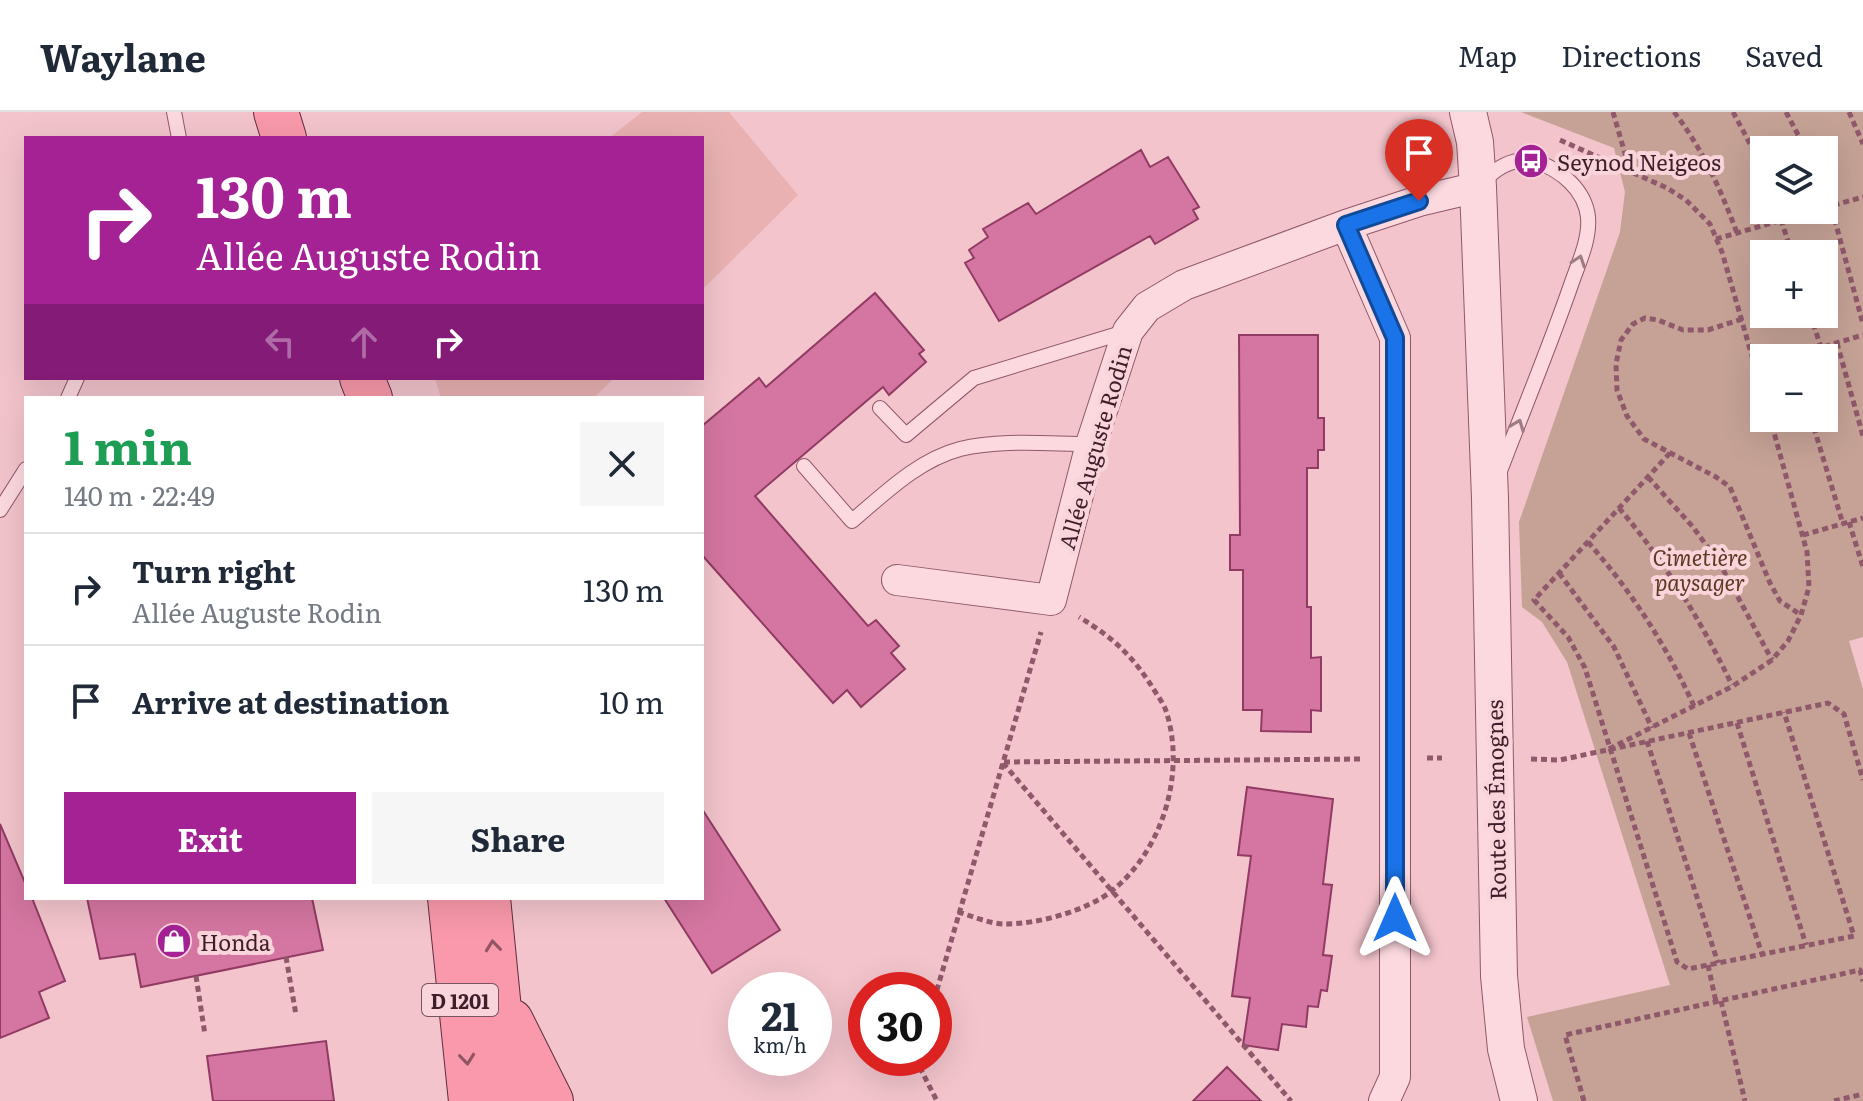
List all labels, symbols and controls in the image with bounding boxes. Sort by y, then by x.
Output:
text: Waylane [40,27,206,84]
text: Map [1458,34,1517,76]
text: Directions [1561,34,1701,76]
text: Saved [1745,34,1823,76]
pin [1385,119,1453,201]
icon: arrive [1397,131,1441,175]
map controls [1750,136,1838,432]
button: layers [1750,136,1838,224]
bus stop icon: Seynod Neigeos [1512,142,1550,180]
place label: Seynod Neigeos [1557,145,1721,178]
text: 130 m [196,152,352,235]
icon: right [64,168,168,272]
text: Allée Auguste Rodin [196,228,542,281]
button: + [1750,240,1838,328]
one-way arrow [1570,255,1586,269]
icon: left [258,320,302,364]
icon: ahead [342,320,386,364]
icon: right [426,320,470,364]
street label: Allée Auguste Rodin [1049,341,1139,553]
button: − [1750,344,1838,432]
text: 1 min [64,409,192,480]
one-way arrow [1508,419,1524,433]
button: close [580,422,664,506]
text: 140 m · 22:49 [64,475,215,514]
park label: Cimetière paysager [1652,540,1748,598]
text: Turn right [132,548,296,592]
icon: right [64,567,108,611]
text: 130 m [583,567,664,611]
text: Allée Auguste Rodin [132,592,382,631]
icon: arrive [64,679,108,723]
text: Arrive at destination [132,679,449,723]
text: 10 m [599,679,664,723]
street label: Route des Émognes [1477,699,1513,901]
button: Exit [64,792,356,884]
button: Share [372,792,664,884]
position arrow [1353,876,1437,960]
shop icon: Honda [155,922,193,960]
place label: Honda [200,925,271,958]
one-way arrow [485,940,502,953]
speed limit sign: 30 [848,972,952,1076]
road number: D 1201 [422,984,498,1016]
text: 21 [761,984,799,1043]
text: km/h [753,1029,807,1059]
one-way arrow [458,1053,475,1066]

